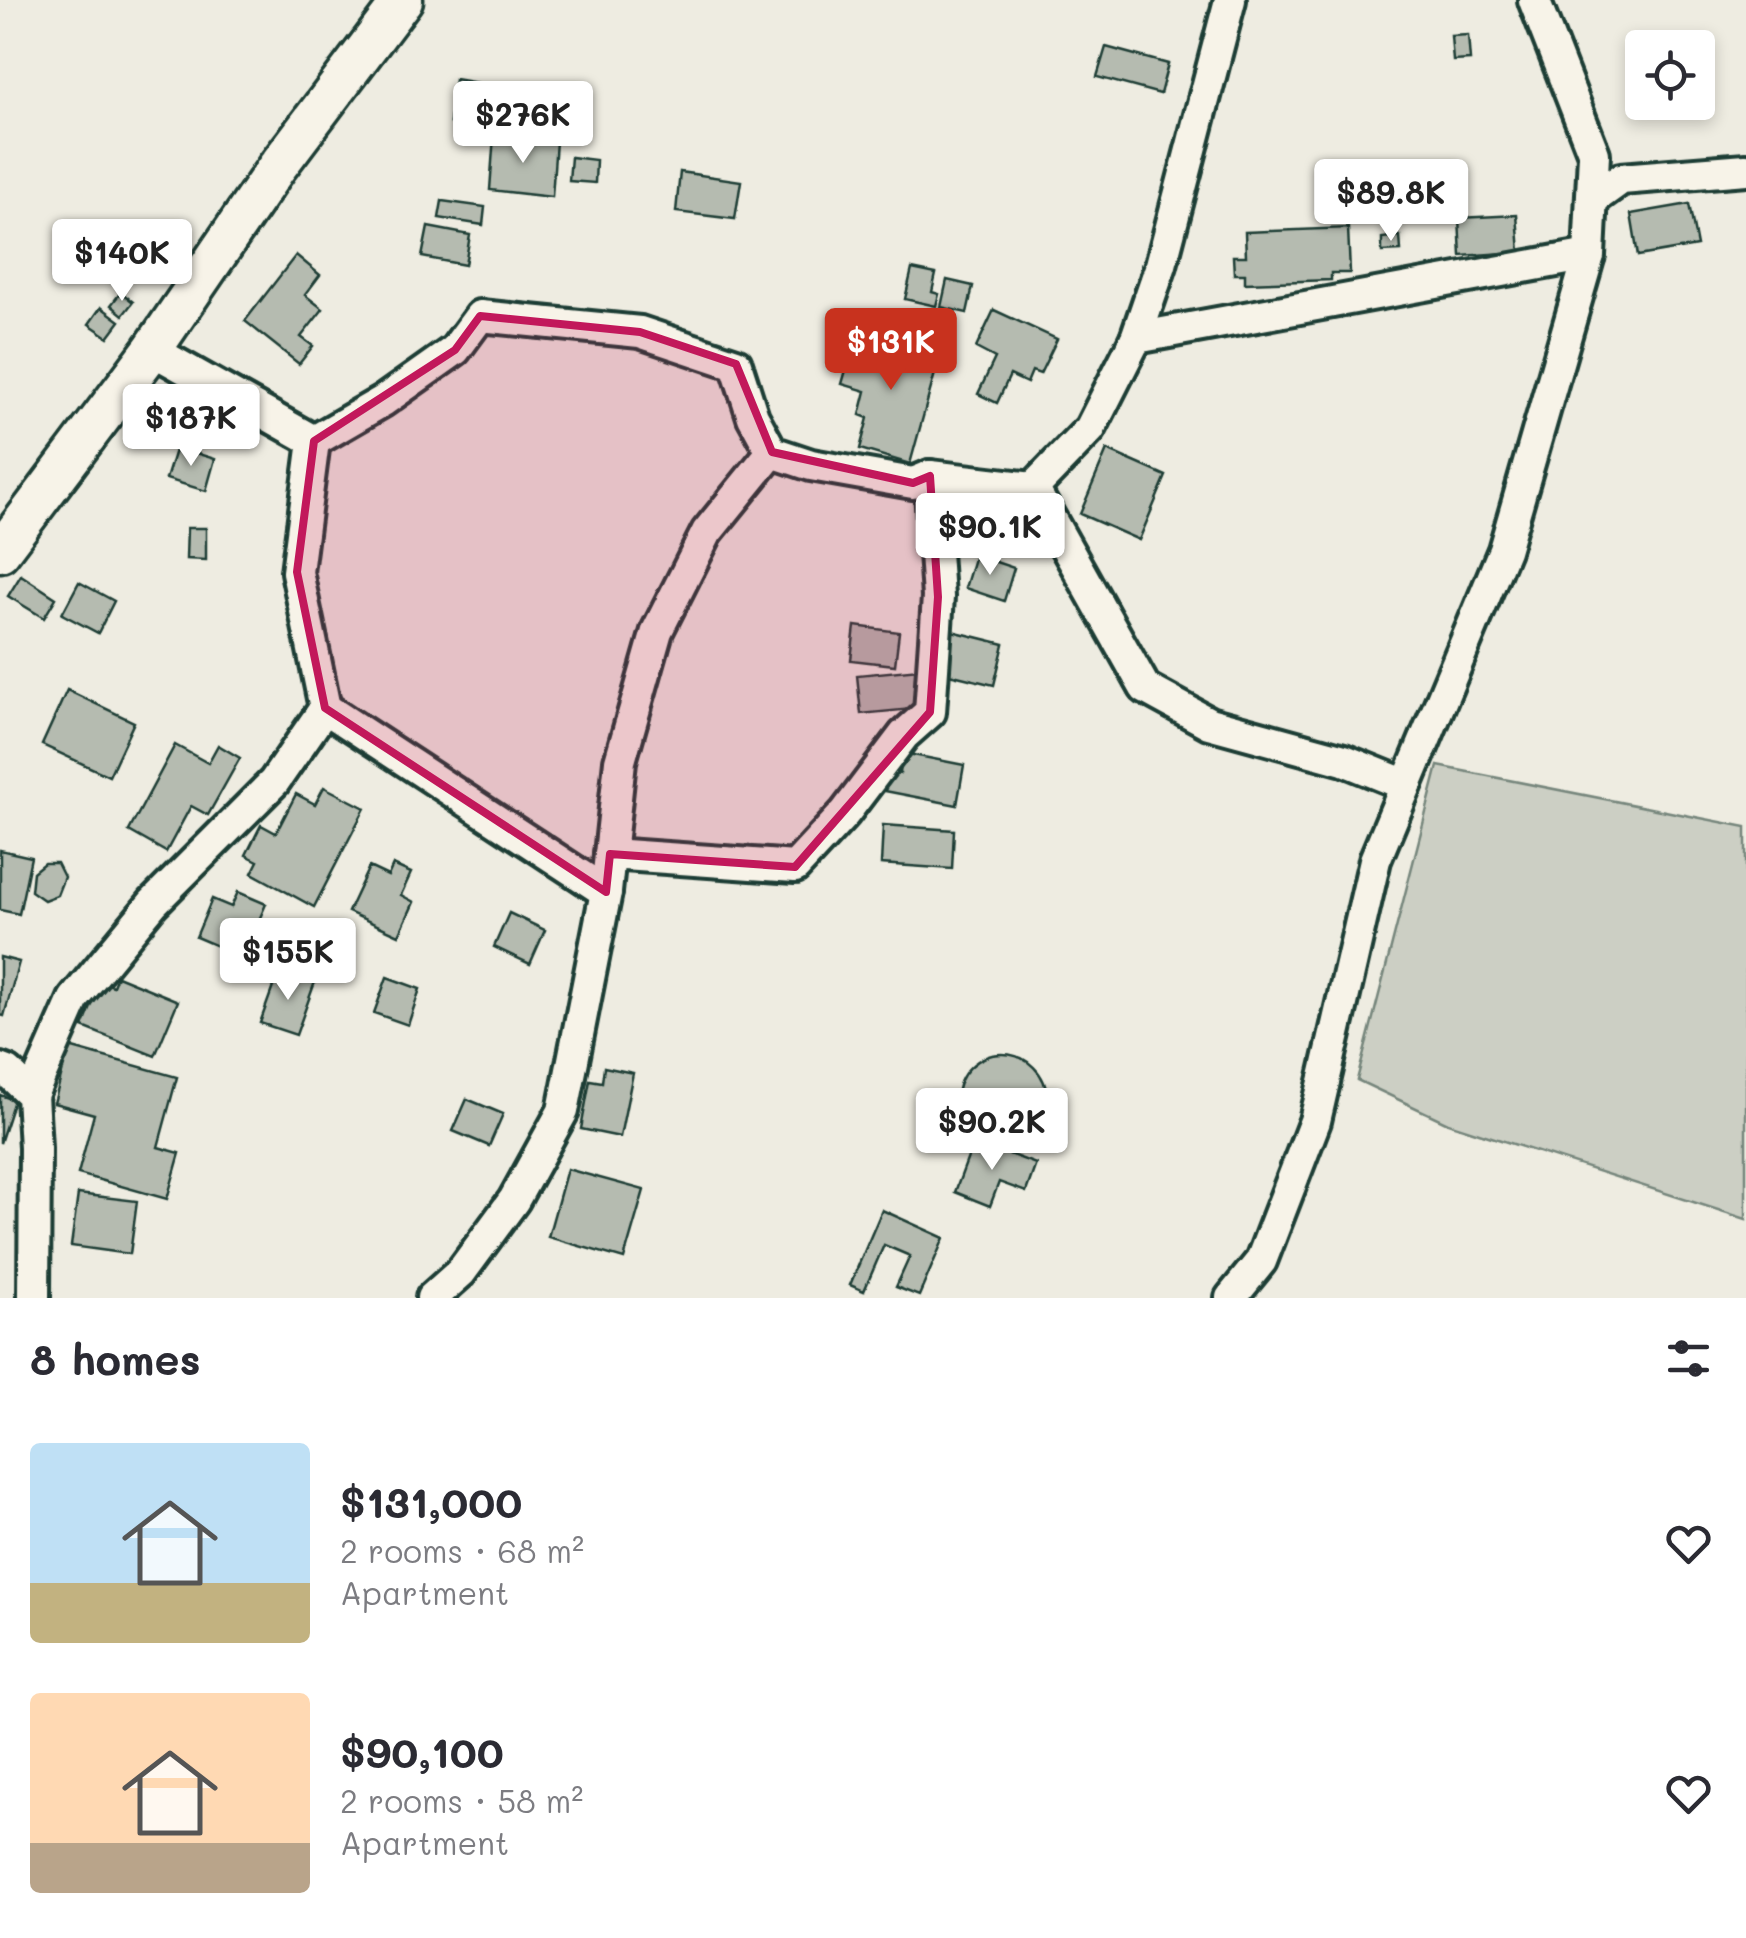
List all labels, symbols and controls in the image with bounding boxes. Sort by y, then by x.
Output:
map controls [1625,30,1715,120]
button: locate [1625,30,1715,120]
pin: $276K [453,81,593,166]
text: $276K [475,92,571,134]
pin: $89.8K [1310,159,1472,244]
text: $89.8K [1336,170,1446,212]
pin: $140K [52,219,192,304]
text: $140K [74,230,170,272]
pin: $131K [821,308,961,393]
text: $131K [847,319,935,361]
pin: $187K [121,384,261,469]
text: $187K [145,395,237,437]
pin: $90.1K [909,493,1071,578]
text: $90.1K [938,504,1042,546]
pin: $155K [218,918,358,1003]
text: $155K [242,929,334,971]
pin: $90.2K [911,1088,1073,1173]
text: $90.2K [938,1099,1046,1141]
text: 8 homes [30,1331,201,1386]
icon: filters [1661,1331,1716,1386]
text: $131,000 [340,1474,522,1529]
icon: home [110,1483,230,1603]
icon: heart [1661,1516,1716,1571]
text: 2 rooms · 68 m² [340,1529,584,1571]
text: Apartment [340,1571,509,1613]
text: $90,100 [340,1724,504,1779]
icon: home [110,1733,230,1853]
icon: heart [1661,1766,1716,1821]
text: 2 rooms · 58 m² [340,1779,583,1821]
text: Apartment [340,1821,509,1863]

